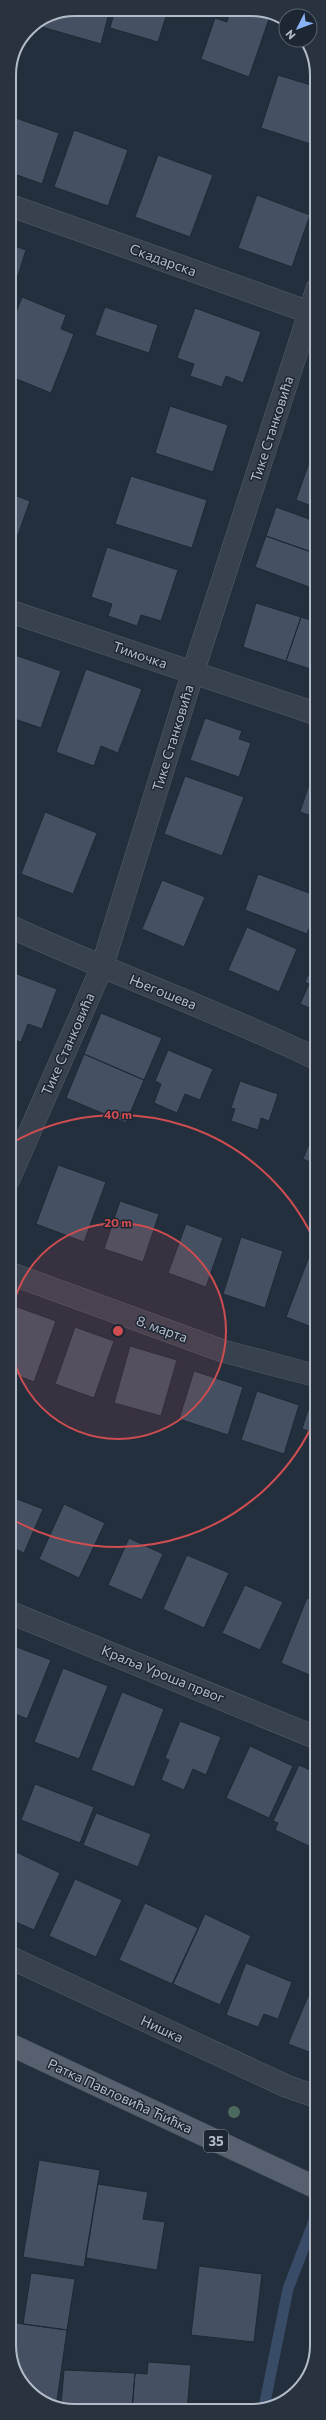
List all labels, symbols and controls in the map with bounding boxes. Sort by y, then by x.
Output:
north arrow [278,8,318,48]
text: N [283,28,298,42]
street label: Скадарска [128,240,199,279]
street label: Тике Станковића [246,374,297,484]
street label: Тимочка [111,637,170,672]
street label: Тике Станковића [148,683,197,793]
street label: Његошева [127,970,199,1013]
street label: Тике Станковића [37,990,98,1098]
text: 40 m [104,1107,132,1121]
text: 20 m [104,1215,132,1229]
street label: 8. марта [134,1311,190,1346]
centre of rings [111,1324,125,1338]
street label: Краља Уроша првог [99,1641,227,1706]
street label: Нишка [138,2011,186,2046]
street label: Ратка Павловића Ћићка [45,2055,195,2137]
road number: 35 [204,2130,228,2152]

